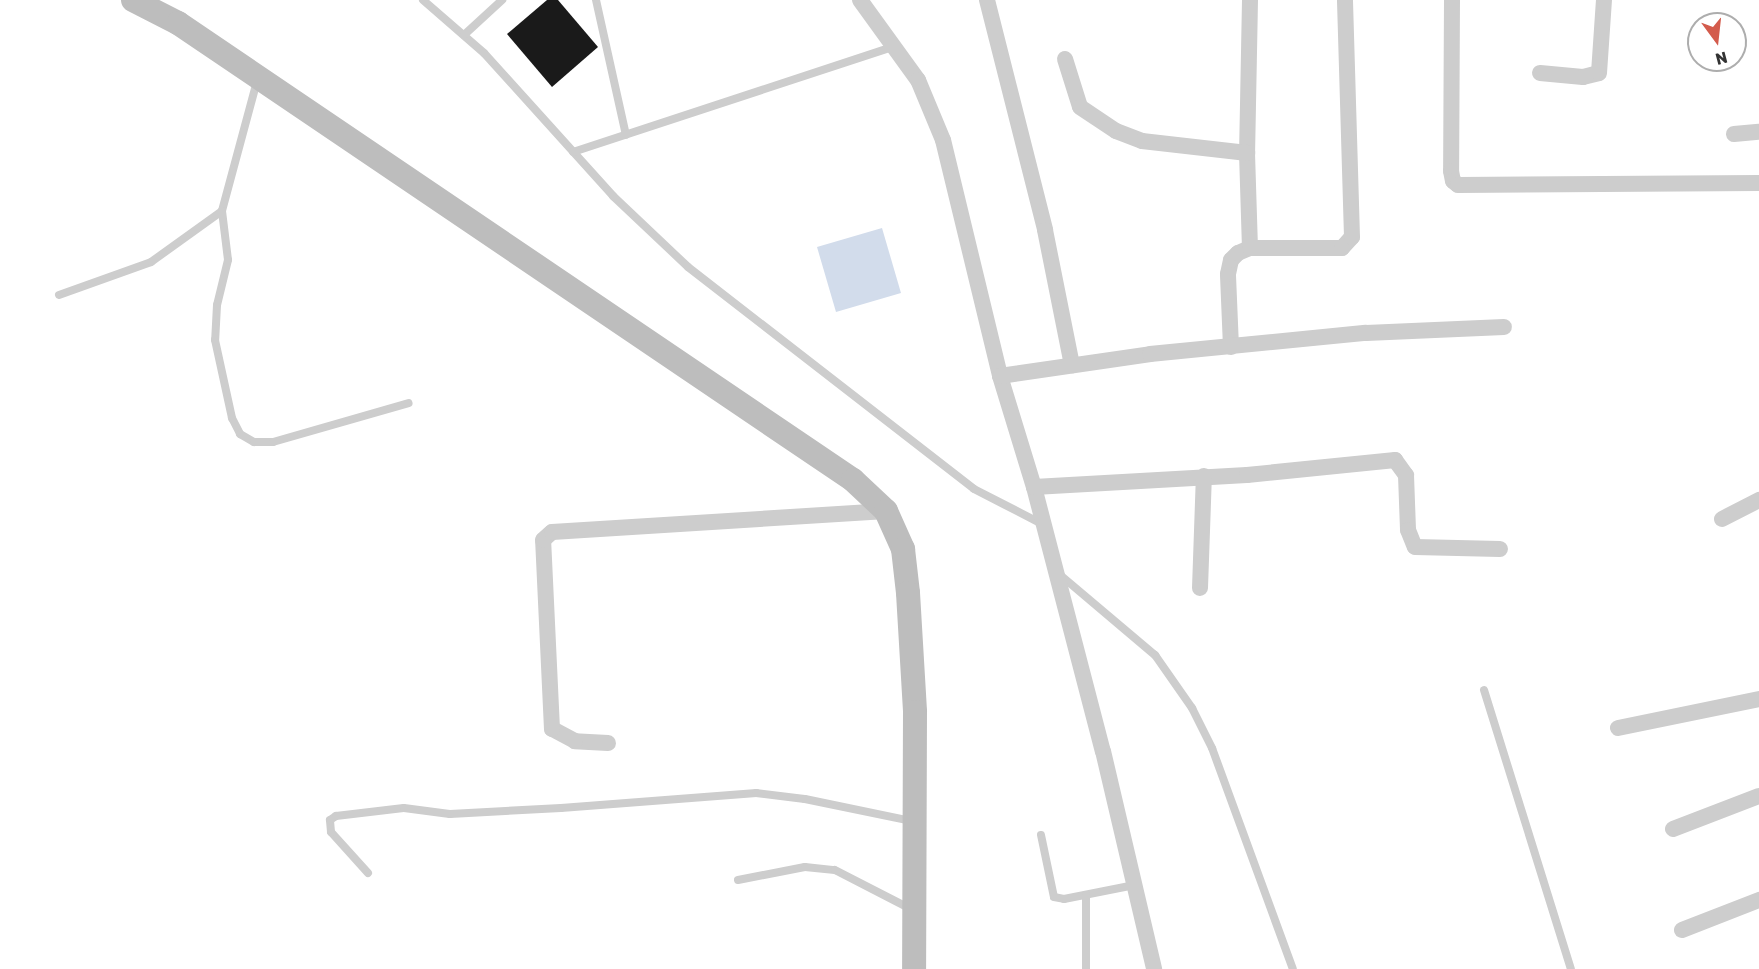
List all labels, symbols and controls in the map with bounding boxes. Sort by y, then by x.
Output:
north arrow [1687,12,1747,72]
text: N [1713,47,1729,69]

